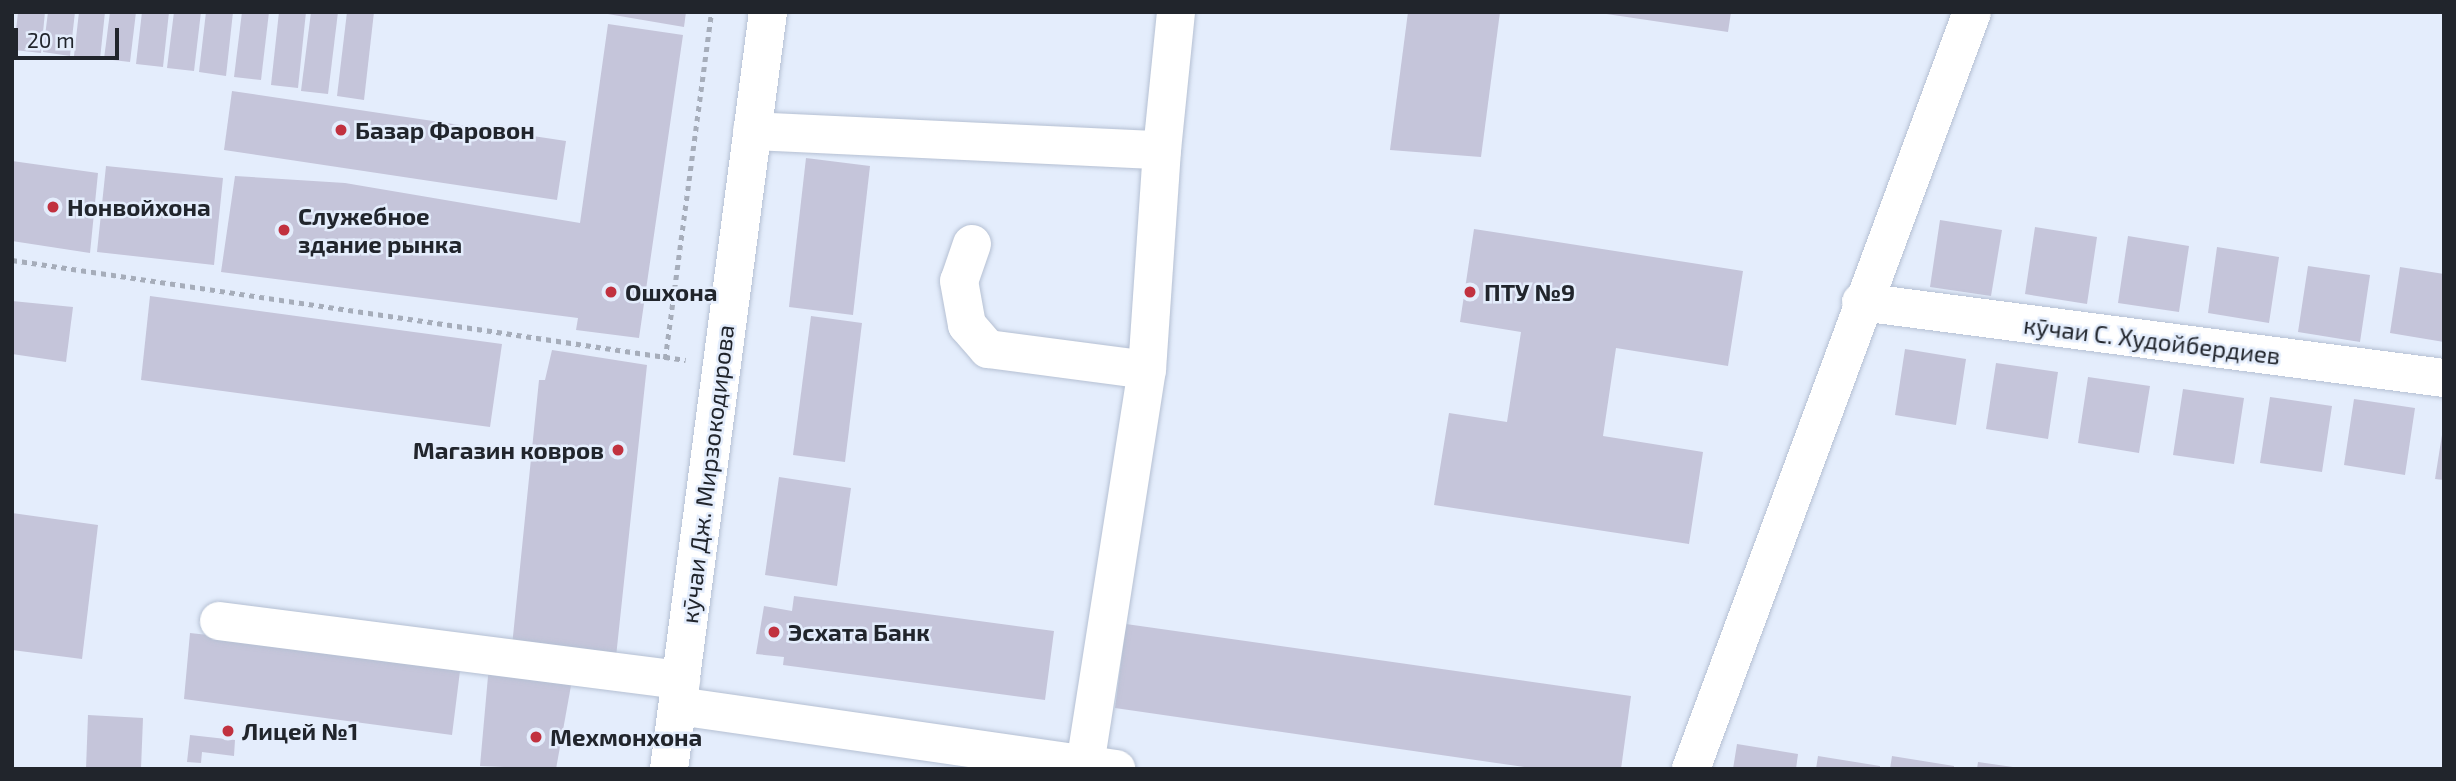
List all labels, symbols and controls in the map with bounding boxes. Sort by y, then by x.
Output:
scale bar [18,14,122,58]
text: 20 m [27,27,75,52]
place label: Базар Фаровон [355,116,535,144]
marker: Базар Фаровон [333,122,349,138]
place label: Нонвойхона [67,193,211,221]
marker: Нонвойхона [45,199,61,215]
place label: Служебное здание рынка [298,202,462,258]
marker: Служебное здание рынка [276,222,292,238]
place label: Ошхона [625,278,717,306]
place label: ПТУ №9 [1484,278,1575,306]
marker: Ошхона [603,284,619,300]
marker: ПТУ №9 [1462,284,1478,300]
street label: кӯчаи С. Худойбердиев [2022,310,2282,370]
street label: кӯчаи Дж. Мирзокодирова [674,323,740,625]
place label: Магазин ковров [413,436,604,464]
marker: Магазин ковров [610,442,626,458]
place label: Эсхата Банк [788,618,930,646]
marker: Эсхата Банк [766,624,782,640]
place label: Лицей №1 [242,717,358,745]
marker: Лицей №1 [220,723,236,739]
place label: Мехмонхона [550,723,702,751]
marker: Мехмонхона [528,729,544,745]

